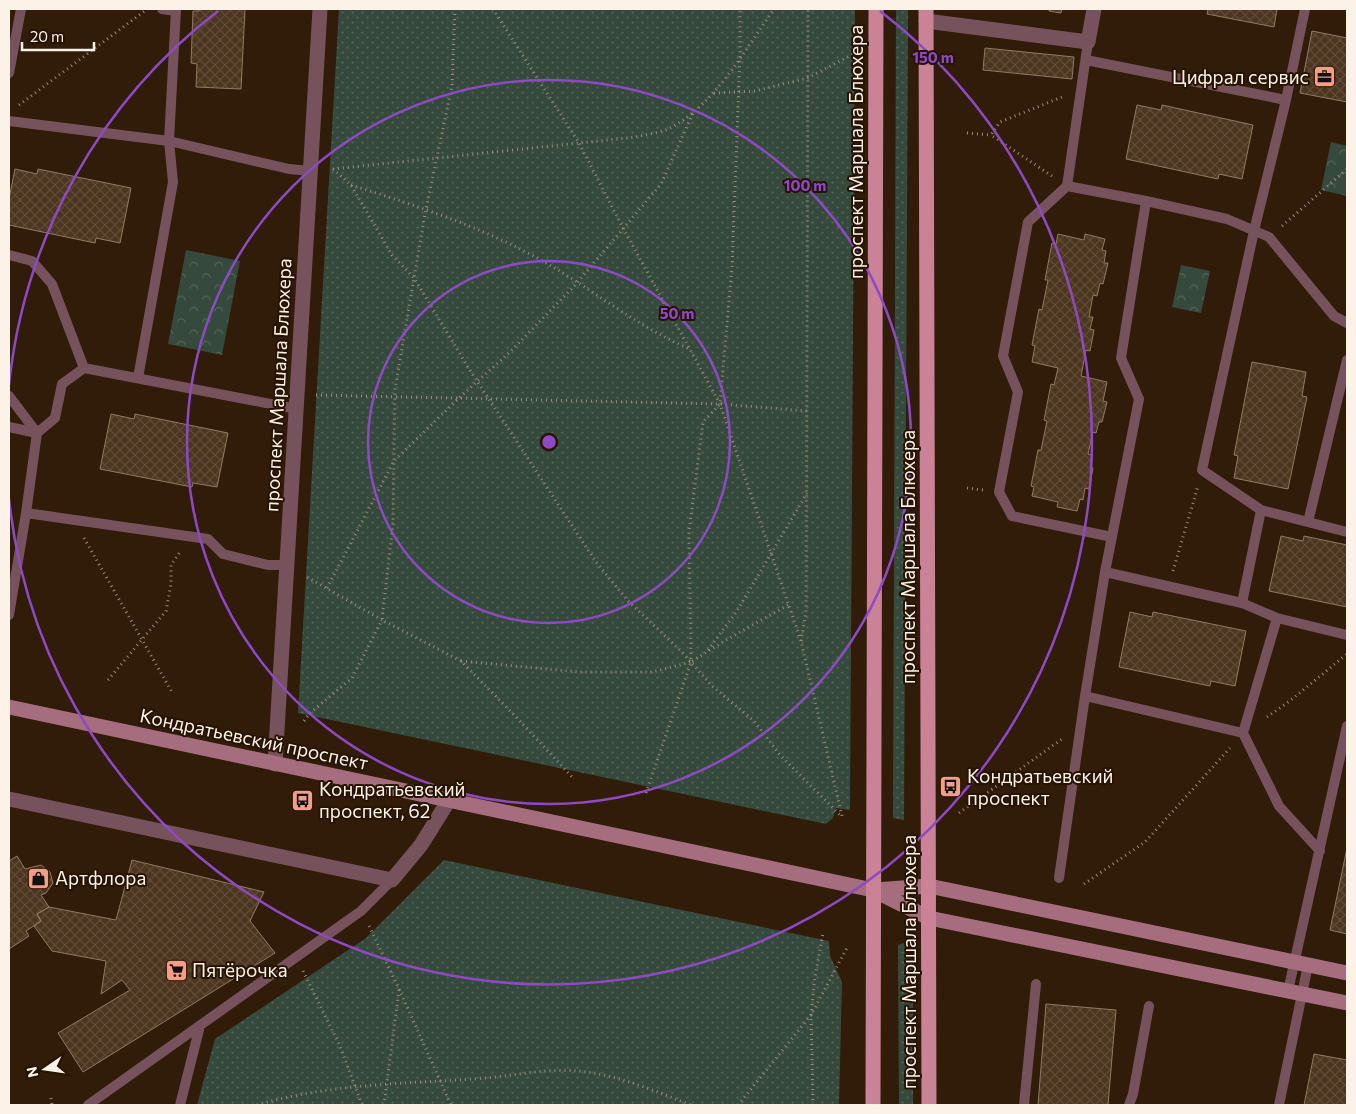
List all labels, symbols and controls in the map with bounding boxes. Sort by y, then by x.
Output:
scale bar [22,20,95,52]
street label: проспект Маршала Блюхера [844,25,867,279]
text: 20 m [30,27,64,45]
text: 150 m [912,48,954,66]
place label: Цифрал сервис [1172,65,1309,88]
office icon: Цифрал сервис [1313,65,1337,89]
text: 100 m [784,176,826,194]
street label: проспект Маршала Блюхера [259,258,296,512]
text: 50 m [660,304,694,322]
street label: проспект Маршала Блюхера [896,430,919,684]
centre of rings [540,433,558,451]
street label: Кондратьевский проспект [138,703,370,774]
place label: Кондратьевский проспект [967,764,1114,809]
bus stop icon: Кондратьевский проспект [939,775,963,799]
place label: Кондратьевский проспект, 62 [319,777,466,822]
bus stop icon: Кондратьевский проспект, 62 [291,788,315,812]
street label: проспект Маршала Блюхера [897,835,920,1089]
shop icon: Артфлора [27,866,51,890]
place label: Артфлора [55,866,146,889]
supermarket icon: Пятёрочка [164,958,188,982]
place label: Пятёрочка [192,958,288,981]
north arrow [20,1044,70,1094]
text: N [22,1065,41,1079]

